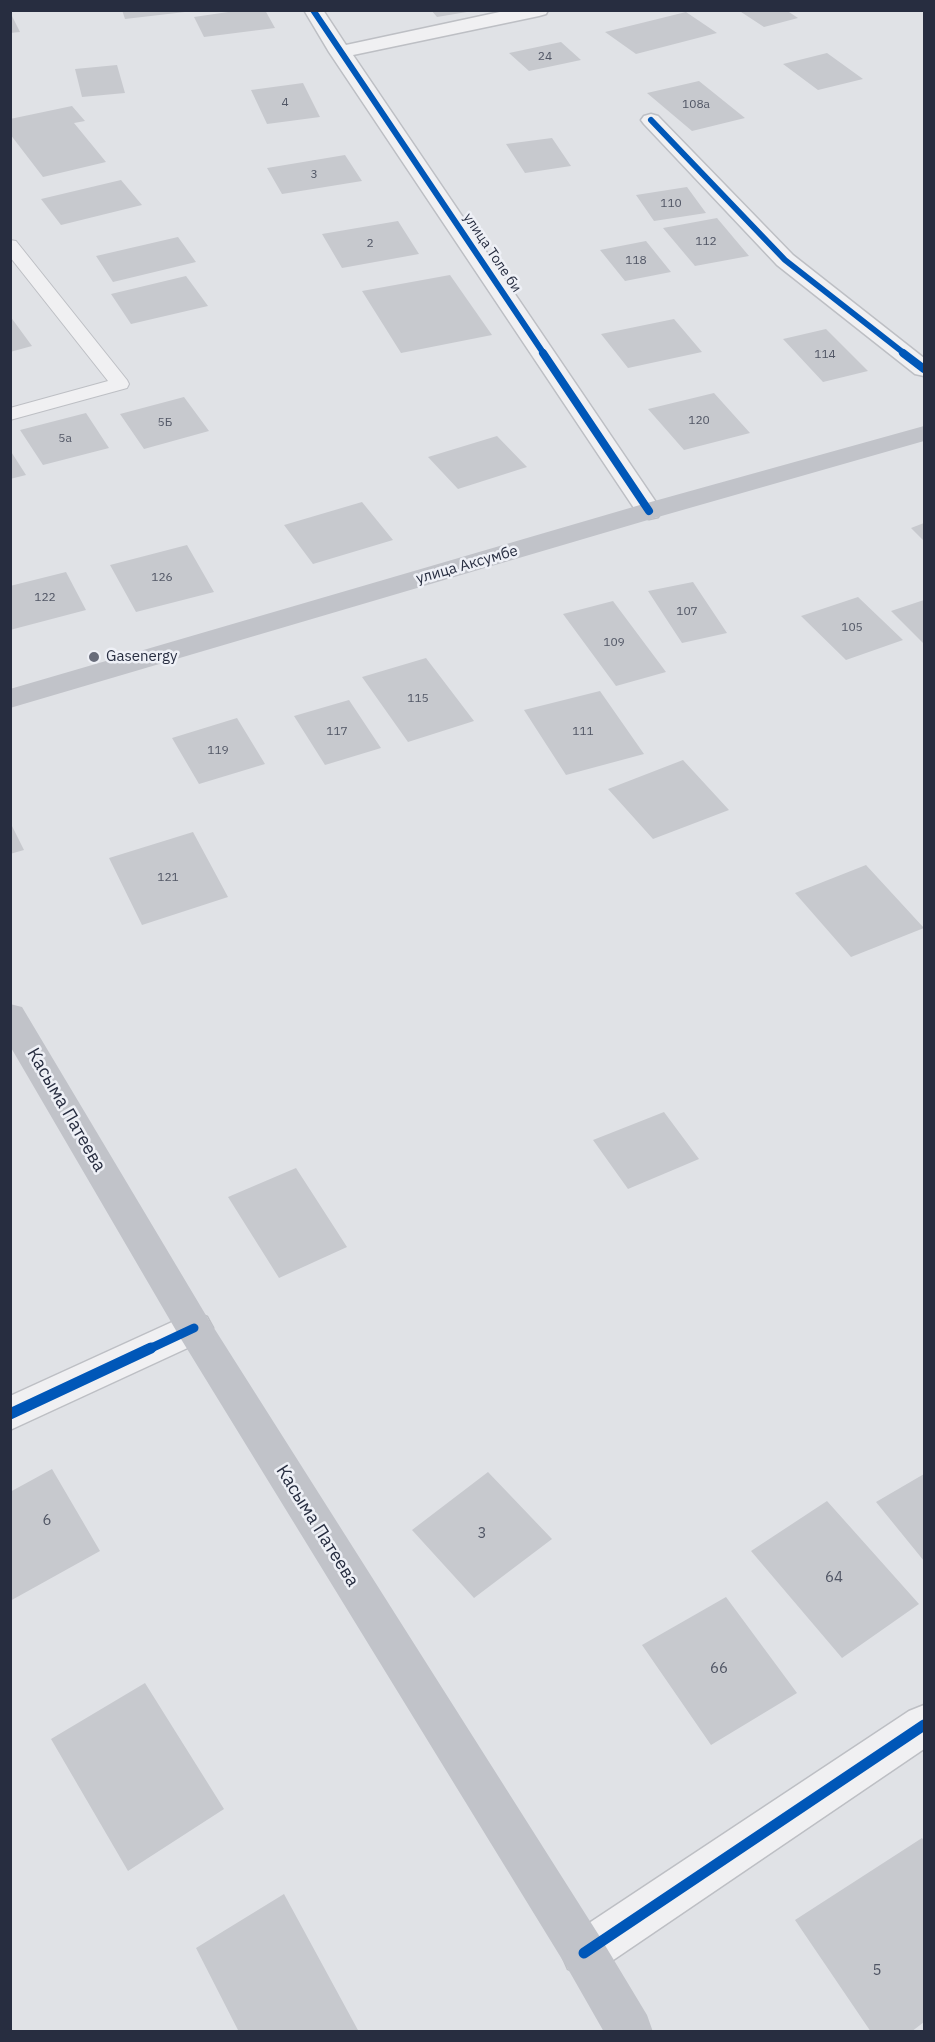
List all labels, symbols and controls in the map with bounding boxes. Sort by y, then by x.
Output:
house number: 24 [538,50,552,64]
house number: 4 [281,96,289,110]
house number: 108а [682,98,710,112]
house number: 3 [310,168,318,182]
house number: 110 [660,197,682,211]
street label: улица Толе би [459,210,525,296]
house number: 112 [695,235,717,249]
house number: 2 [366,237,374,251]
house number: 118 [625,254,647,268]
house number: 114 [814,348,836,362]
house number: 120 [688,414,710,428]
house number: 5Б [158,416,172,430]
house number: 5а [58,432,72,446]
street label: улица Аксумбе [414,542,520,588]
house number: 126 [151,571,173,585]
house number: 122 [34,591,56,605]
house number: 107 [676,605,698,619]
house number: 105 [841,621,863,635]
house number: 109 [603,636,625,650]
place label: Gasenergy [106,648,177,666]
marker: Gasenergy [87,650,101,664]
house number: 115 [407,692,429,706]
house number: 117 [326,725,348,739]
house number: 111 [572,725,594,739]
house number: 119 [207,744,229,758]
house number: 121 [157,871,179,885]
street label: Касыма Патеева [22,1044,110,1176]
street label: Касыма Патеева [271,1461,363,1591]
house number: 6 [43,1512,51,1530]
house number: 3 [478,1525,486,1543]
house number: 64 [825,1569,843,1587]
house number: 66 [710,1660,728,1678]
house number: 5 [873,1962,881,1980]

